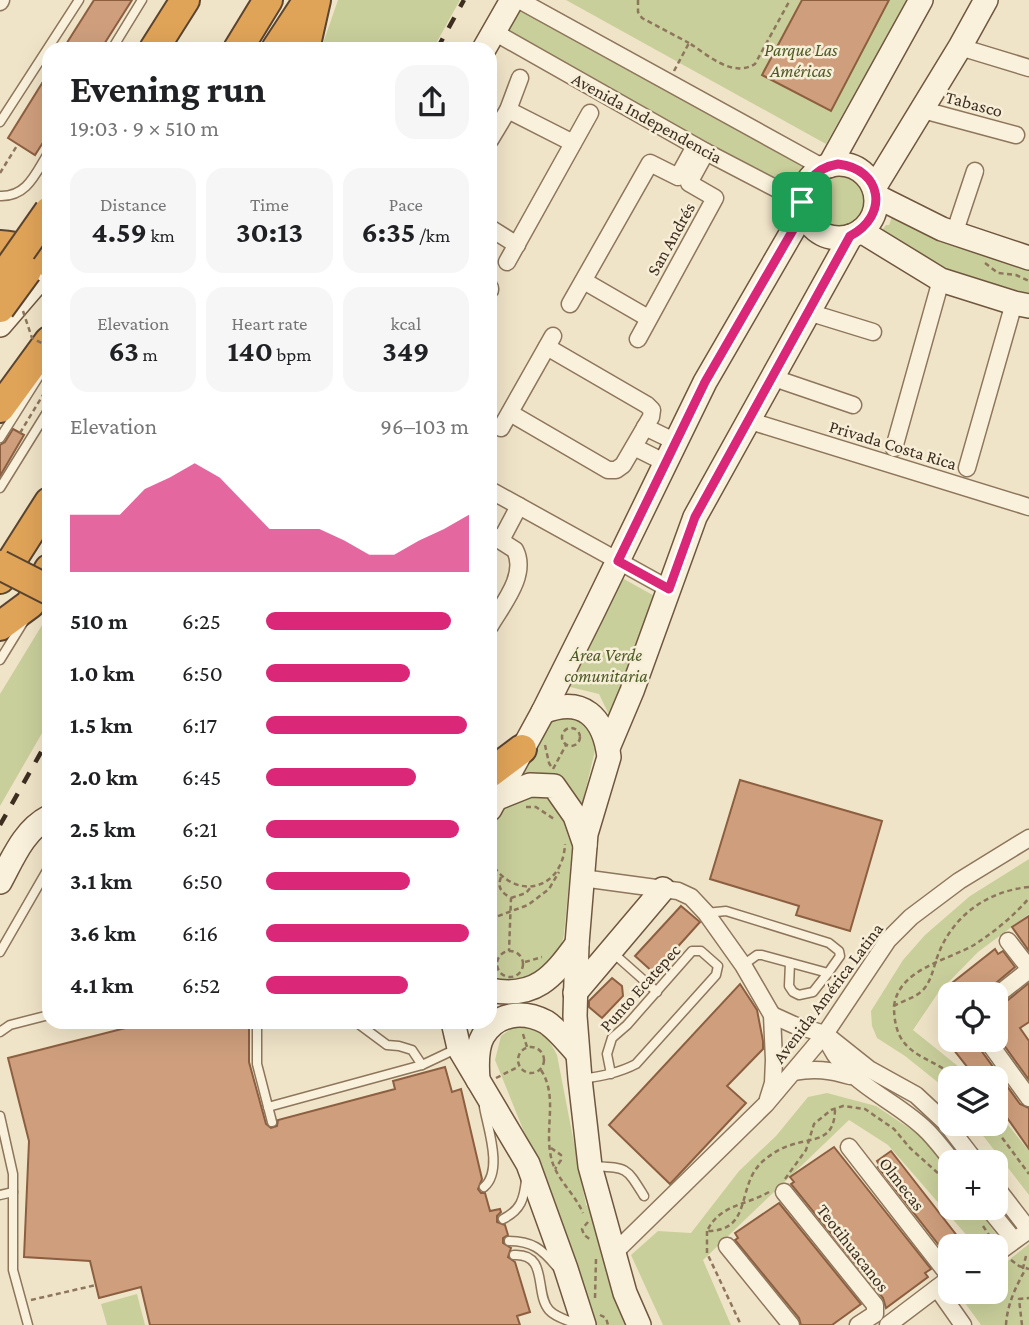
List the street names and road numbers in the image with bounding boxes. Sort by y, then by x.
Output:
street label: Avenida Independencia [568,68,726,168]
street label: Tabasco [943,87,1005,121]
street label: San Andrés [643,199,699,279]
street label: Privada Costa Rica [827,416,959,474]
street label: Avenida América Latina [769,919,887,1067]
street label: Punto Ecatepec [596,940,685,1036]
street label: Olmecas [875,1153,929,1215]
street label: Teotihuacanos [813,1200,893,1296]

